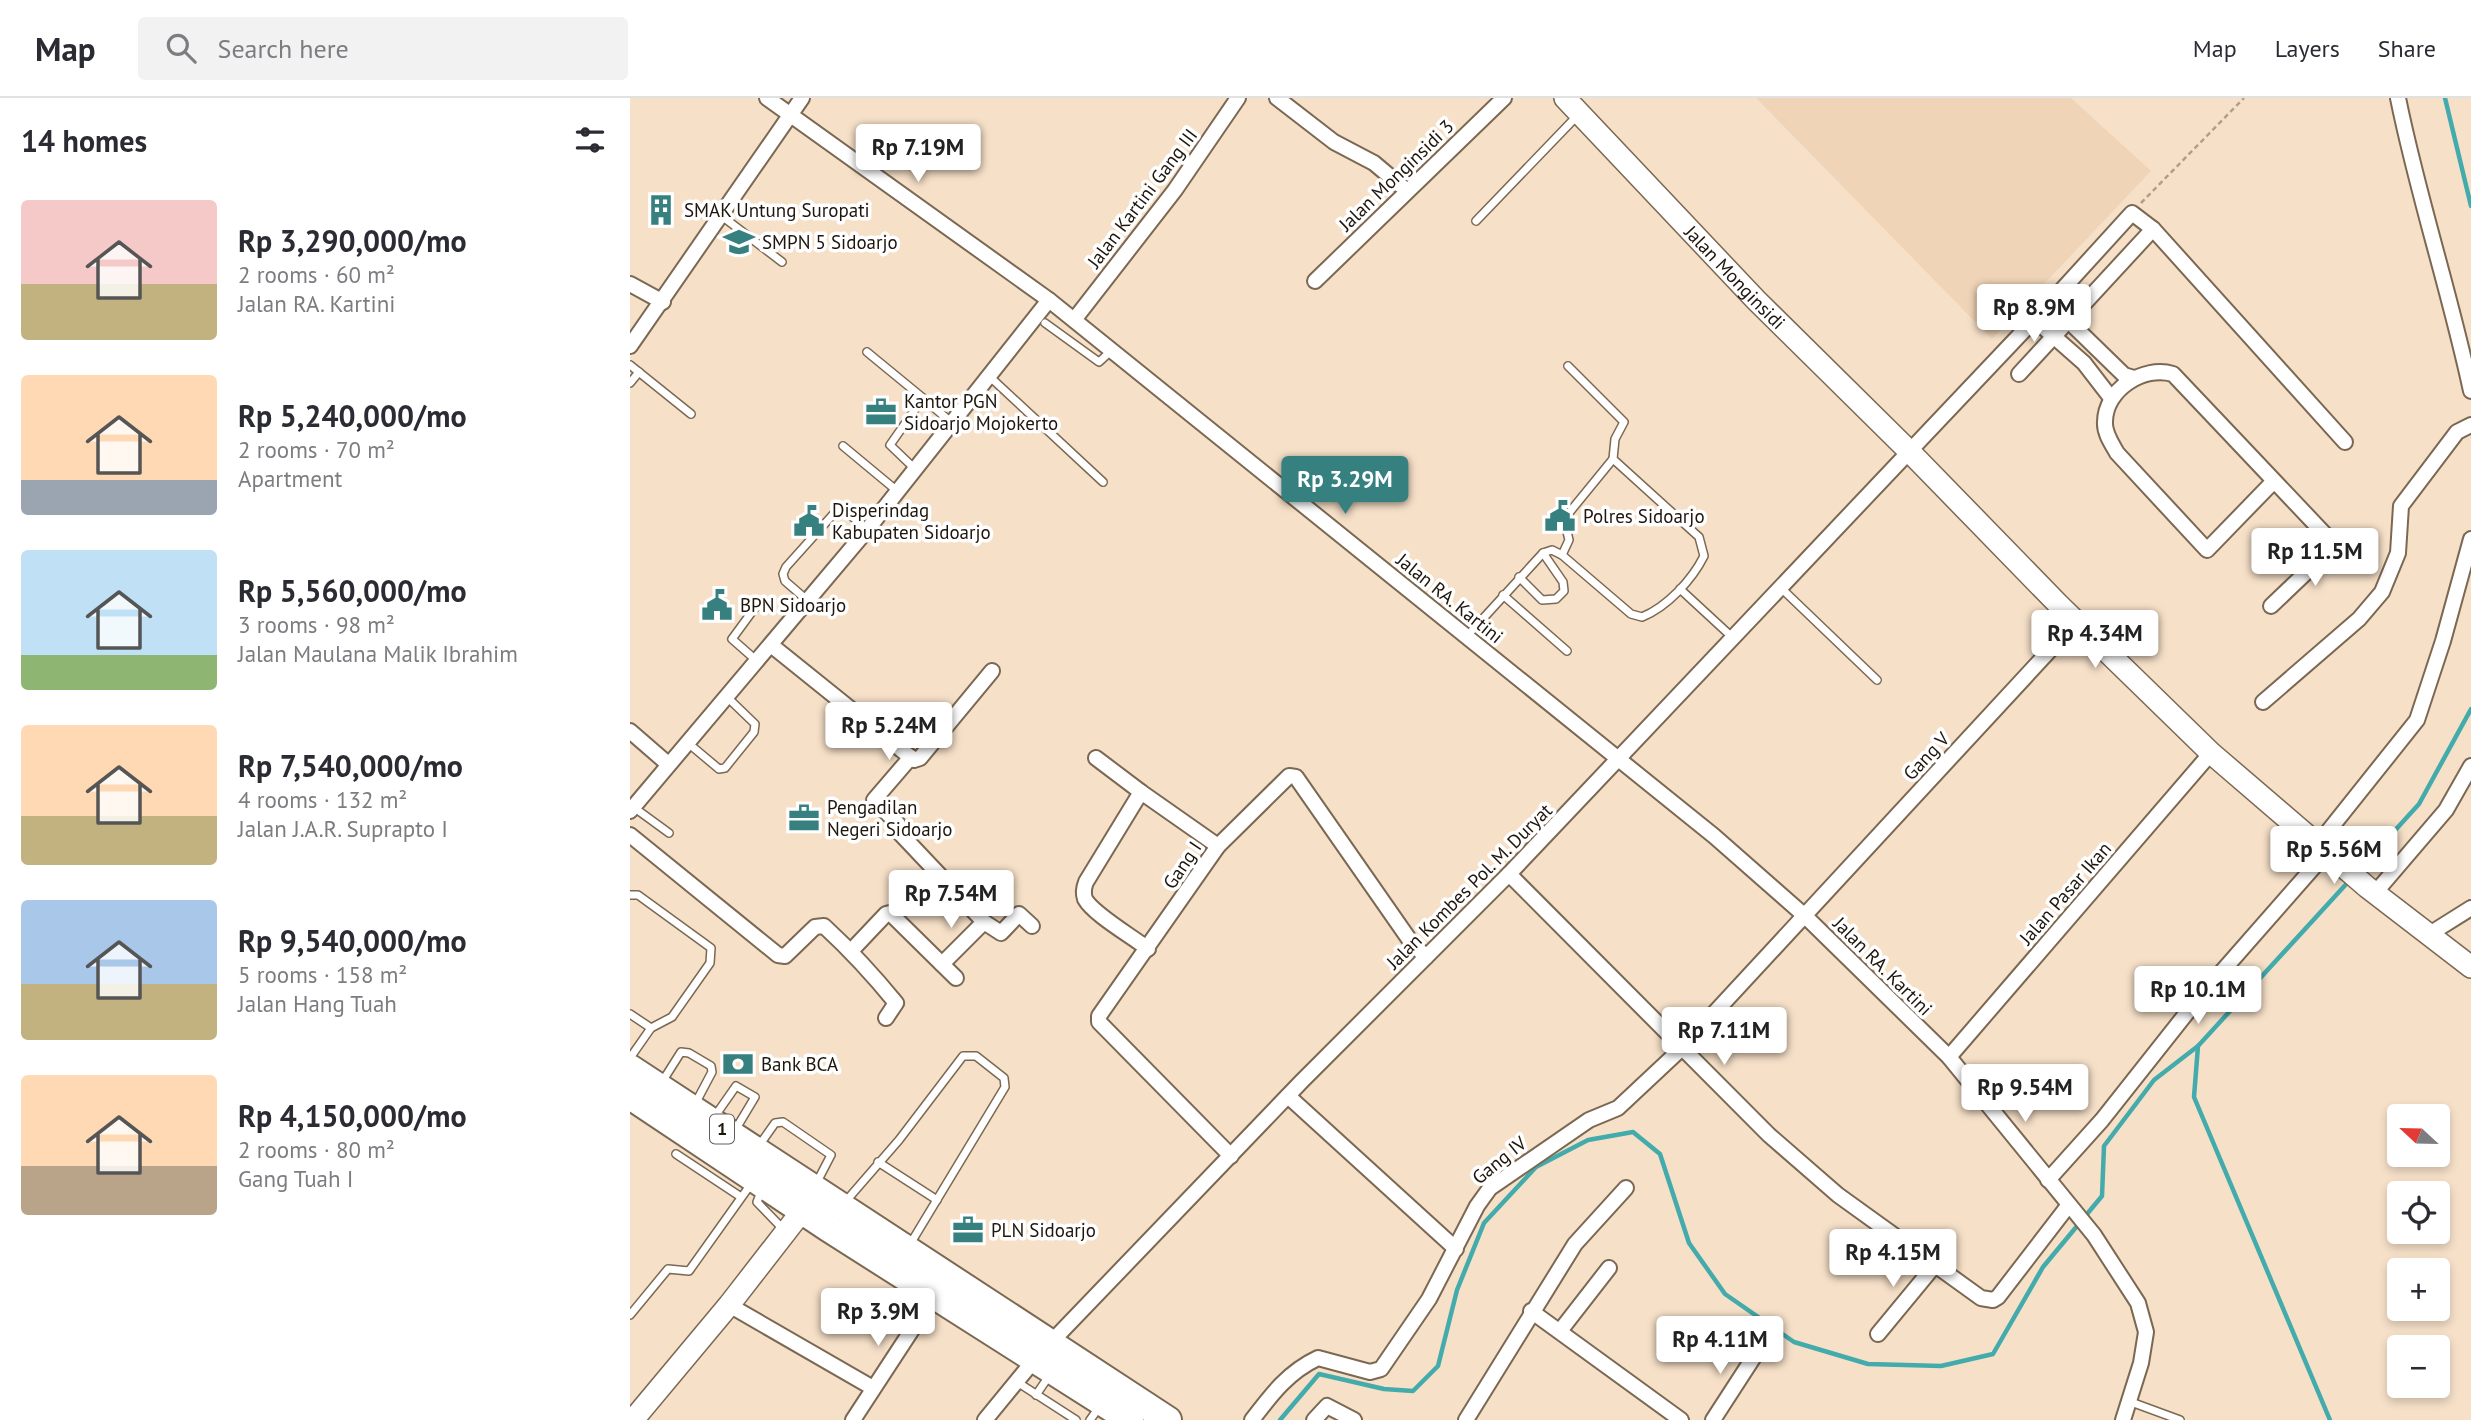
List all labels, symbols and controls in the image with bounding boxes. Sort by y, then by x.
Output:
search box [138,17,628,80]
text: Map [35,27,96,70]
icon: search [162,29,200,67]
text: Search here [218,32,349,65]
text: Map [2193,33,2237,64]
text: Layers [2275,33,2340,64]
text: Share [2378,33,2436,64]
street label: Jalan Monginsidi 3 [1333,114,1458,237]
text: 14 homes [21,121,147,160]
icon: filters [571,121,609,159]
street label: Jalan Kartini Gang III [1081,124,1202,273]
pin: Rp 7.19M [846,125,990,184]
text: Rp 7.19M [872,132,964,161]
building icon: SMAK Untung Suropati [644,193,678,227]
place label: SMAK Untung Suropati [684,198,870,222]
street label: Jalan Monginsidi [1679,219,1790,334]
text: Rp 3,290,000/mo [238,221,467,260]
school or university icon: SMPN 5 Sidoarjo [722,225,756,259]
icon: home [77,228,161,312]
place label: SMPN 5 Sidoarjo [762,230,898,254]
text: 2 rooms · 60 m² [238,260,395,289]
pin: Rp 8.9M [1969,285,2099,344]
text: Jalan RA. Kartini [238,289,395,318]
text: Rp 8.9M [1993,292,2075,321]
place label: Kantor PGN Sidoarjo Mojokerto [904,389,1058,435]
office icon: Kantor PGN Sidoarjo Mojokerto [864,395,898,429]
text: Rp 5,240,000/mo [238,396,467,435]
icon: home [77,403,161,487]
text: 2 rooms · 70 m² [238,435,395,464]
pin: Rp 3.29M [1273,456,1417,516]
text: Apartment [238,464,342,493]
text: Rp 3.29M [1297,464,1393,493]
place label: Disperindag Kabupaten Sidoarjo [832,498,991,544]
public building icon: Polres Sidoarjo [1543,499,1577,533]
public building icon: Disperindag Kabupaten Sidoarjo [792,504,826,538]
place label: Polres Sidoarjo [1583,504,1705,528]
pin: Rp 11.5M [2243,528,2387,588]
text: Rp 11.5M [2267,536,2363,565]
street label: Jalan RA. Kartini [1391,547,1508,648]
text: Rp 5,560,000/mo [238,571,467,610]
icon: home [77,578,161,662]
public building icon: BPN Sidoarjo [700,588,734,622]
place label: BPN Sidoarjo [740,593,846,617]
text: 3 rooms · 98 m² [238,610,395,639]
pin: Rp 4.34M [2023,610,2167,670]
text: Rp 4.34M [2047,618,2143,647]
text: Jalan Maulana Malik Ibrahim [238,639,518,668]
pin: Rp 5.24M [817,702,961,762]
text: Rp 5.24M [841,710,937,739]
street label: Gang V [1898,727,1954,785]
text: Rp 7,540,000/mo [238,746,463,785]
icon: home [77,753,161,837]
text: 4 rooms · 132 m² [238,785,407,814]
place label: Pengadilan Negeri Sidoarjo [827,795,952,841]
street label: Jalan Kombes Pol. M. Duryat [1380,798,1557,975]
office icon: Pengadilan Negeri Sidoarjo [787,801,821,835]
text: Jalan J.A.R. Suprapto I [238,814,448,843]
pin: Rp 5.56M [2262,826,2406,886]
text: Rp 5.56M [2286,834,2382,863]
street label: Gang I [1157,837,1207,893]
street label: Jalan Pasar Ikan [2013,837,2116,950]
pin: Rp 7.54M [879,870,1023,930]
text: Rp 7.54M [905,878,997,907]
street label: Jalan RA. Kartini [1828,911,1937,1020]
text: Rp 9,540,000/mo [238,921,467,960]
icon: home [77,928,161,1012]
text: 5 rooms · 158 m² [238,960,407,989]
pin: Rp 10.1M [2126,967,2270,1026]
text: Rp 10.1M [2150,974,2246,1003]
text: Jalan Hang Tuah [238,989,397,1018]
pin: Rp 7.11M [1652,1007,1796,1067]
text: Rp 7.11M [1678,1015,1770,1044]
bank icon: Bank BCA [721,1047,755,1081]
place label: Bank BCA [761,1052,838,1076]
pin: Rp 9.54M [1953,1065,2097,1124]
text: Rp 9.54M [1977,1072,2073,1101]
text: Rp 4,150,000/mo [238,1096,467,1135]
icon: home [77,1103,161,1187]
north arrow [2387,1104,2450,1167]
map controls [2387,1104,2450,1398]
road number: 1 [710,1114,734,1144]
street label: Gang IV [1467,1131,1531,1189]
text: 2 rooms · 80 m² [238,1135,395,1164]
text: Gang Tuah I [238,1164,353,1193]
button: locate [2387,1181,2450,1244]
office icon: PLN Sidoarjo [951,1213,985,1247]
place label: PLN Sidoarjo [991,1218,1096,1242]
pin: Rp 4.15M [1821,1230,1965,1289]
text: Rp 4.15M [1845,1237,1941,1266]
button: + [2387,1258,2450,1321]
pin: Rp 3.9M [813,1288,943,1348]
text: Rp 3.9M [837,1296,919,1325]
pin: Rp 4.11M [1648,1316,1792,1376]
text: Rp 4.11M [1672,1324,1768,1353]
button: − [2387,1335,2450,1398]

